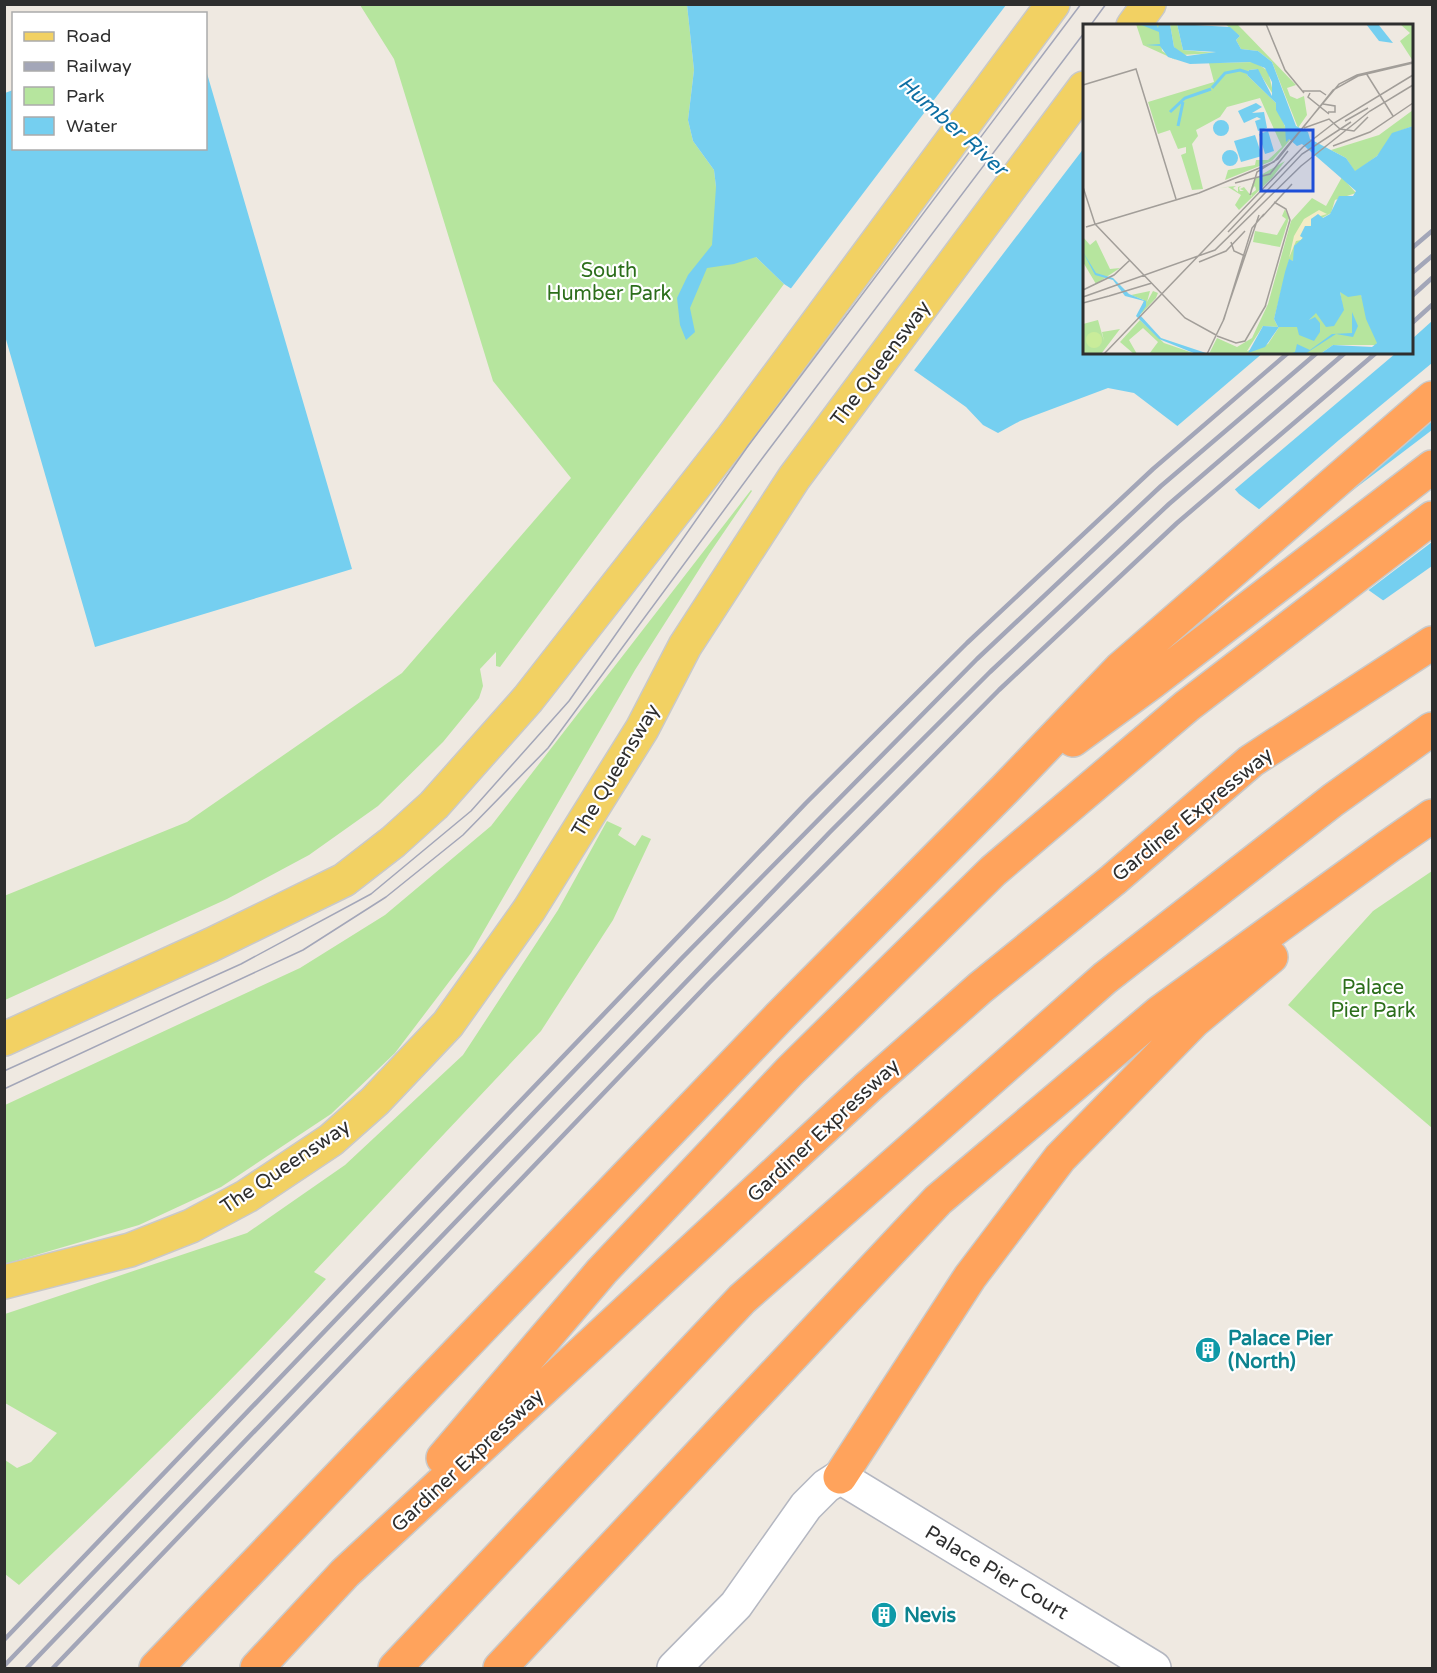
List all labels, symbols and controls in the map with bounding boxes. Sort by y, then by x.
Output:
legend [12,12,207,150]
inset map [1083,24,1413,354]
text: Road [66,25,111,47]
text: Railway [66,55,132,77]
water label: Humber River [893,71,1014,184]
text: Park [66,85,105,107]
text: Water [66,115,117,137]
park label: South Humber Park [547,259,672,306]
street label: The Queensway [826,296,936,431]
street label: The Queensway [567,699,665,841]
street label: Gardiner Expressway [1108,743,1278,887]
park label: Palace Pier Park [1330,976,1416,1023]
street label: Gardiner Expressway [743,1054,905,1207]
street label: The Queensway [216,1115,355,1219]
place label: Palace Pier (North) [1228,1327,1333,1374]
building icon: Palace Pier (North) [1193,1335,1223,1365]
street label: Gardiner Expressway [387,1384,549,1537]
street label: Palace Pier Court [920,1521,1073,1625]
building icon: Nevis [869,1600,899,1630]
place label: Nevis [904,1604,957,1628]

